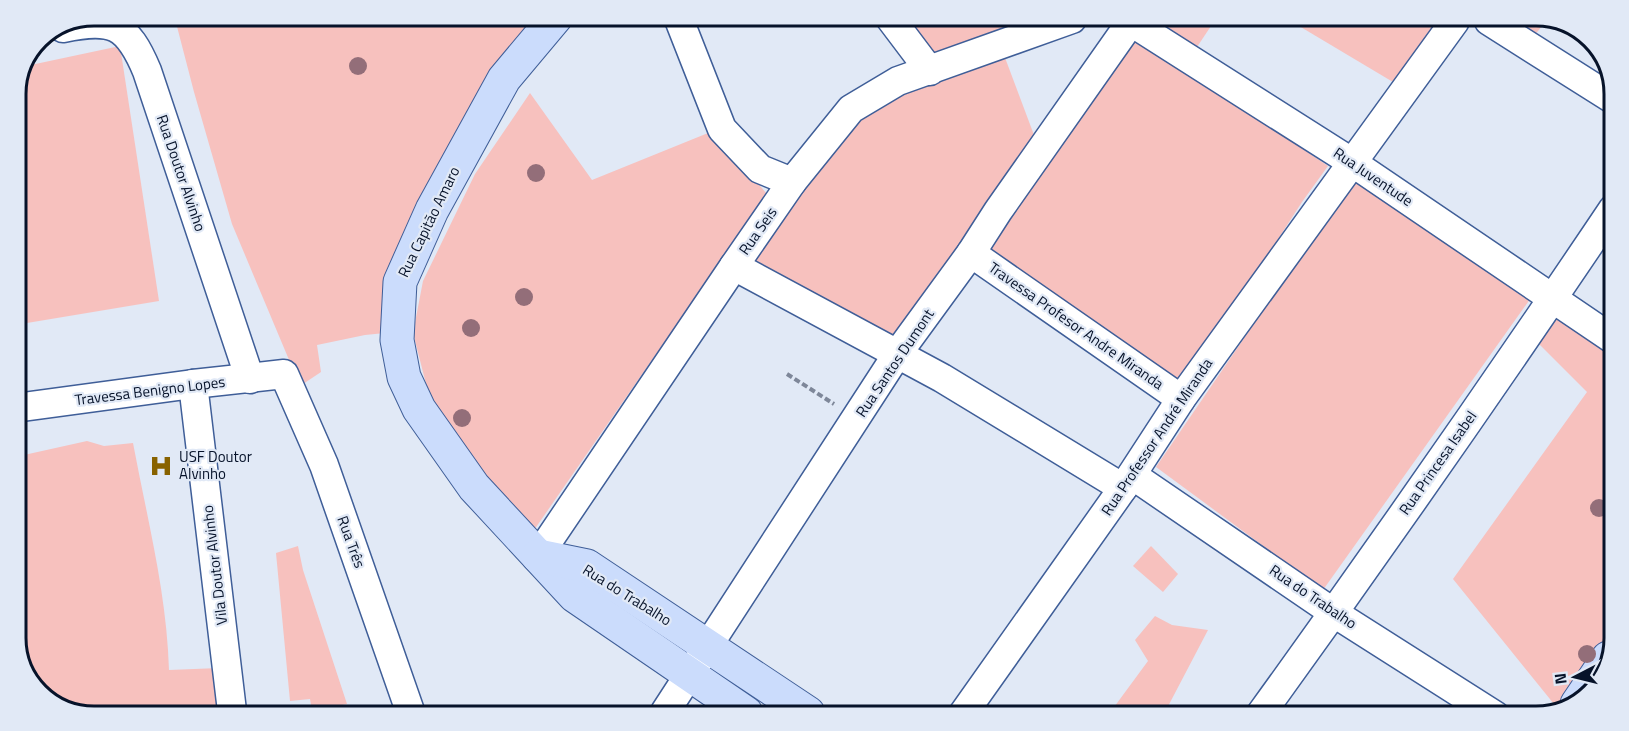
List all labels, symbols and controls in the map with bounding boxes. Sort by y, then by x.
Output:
street label: Rua Doutor Alvinho [151,111,212,234]
street label: Rua Juventude [1329,141,1418,212]
street label: Rua Capitão Amaro [392,162,465,281]
street label: Rua Seis [733,202,782,259]
street label: Travessa Profesor Andre Miranda [984,256,1169,395]
street label: Rua Santos Dumont [850,303,940,422]
street label: Rua Professor André Miranda [1095,353,1218,520]
street label: Travessa Benigno Lopes [73,370,226,411]
street label: Rua Princesa Isabel [1393,406,1482,519]
place label: USF Doutor Alvinho [179,445,252,485]
hospital icon: USF Doutor Alvinho [148,453,174,479]
street label: Vila Doutor Alvinho [196,504,233,626]
street label: Rua Três [331,512,372,571]
street label: Rua do Trabalho [578,558,676,631]
street label: Rua do Trabalho [1265,559,1362,634]
north arrow [1545,647,1605,707]
text: N [1548,672,1573,686]

